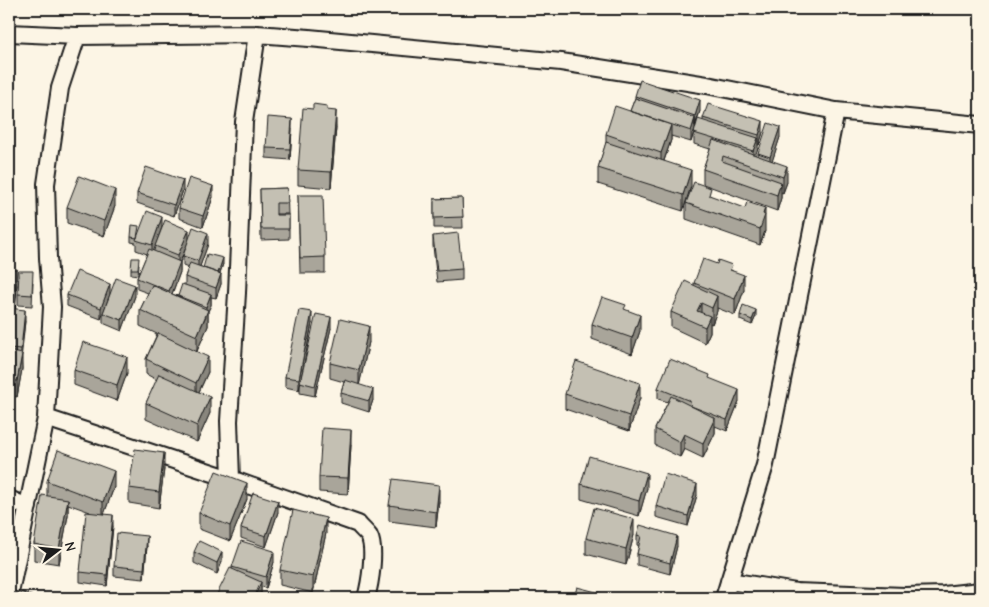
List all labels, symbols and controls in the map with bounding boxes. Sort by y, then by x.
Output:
north arrow [32,524,82,574]
text: N [61,540,79,553]

